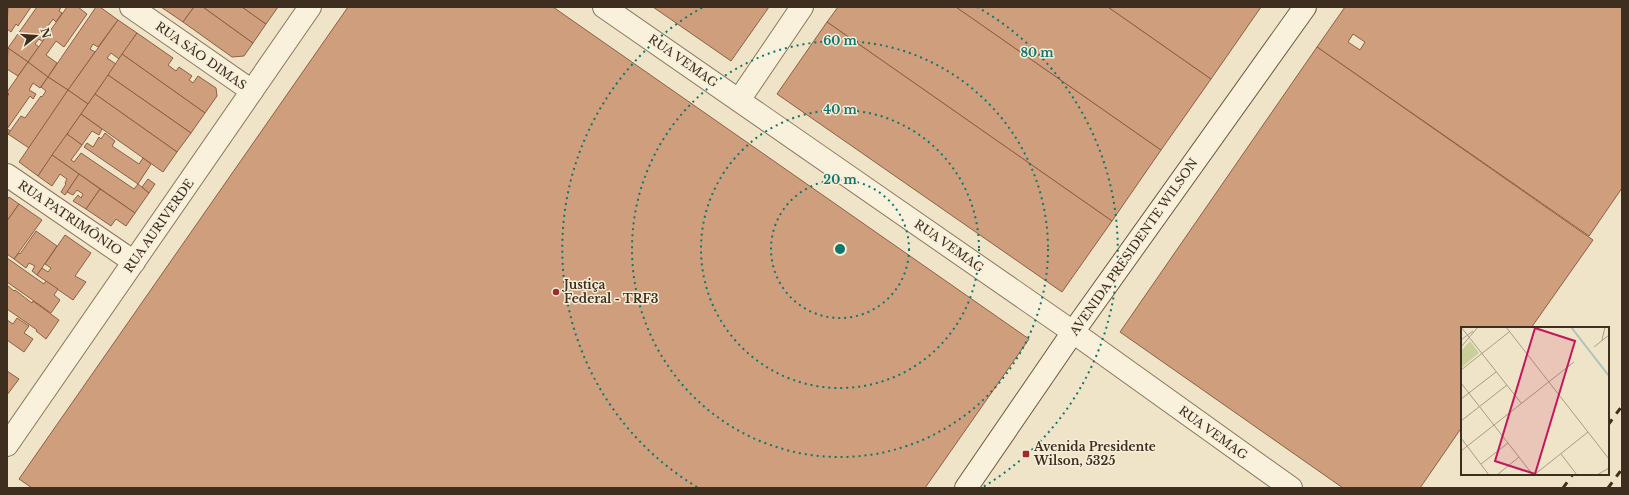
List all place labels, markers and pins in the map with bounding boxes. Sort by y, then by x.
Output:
centre of rings [833,242,847,256]
place label: Justiça Federal - TRF3 [561,277,659,306]
marker: Justiça Federal - TRF3 [551,287,561,297]
place label: Avenida Presidente Wilson, 5325 [1033,439,1156,468]
marker: Avenida Presidente Wilson, 5325 [1021,449,1031,459]

